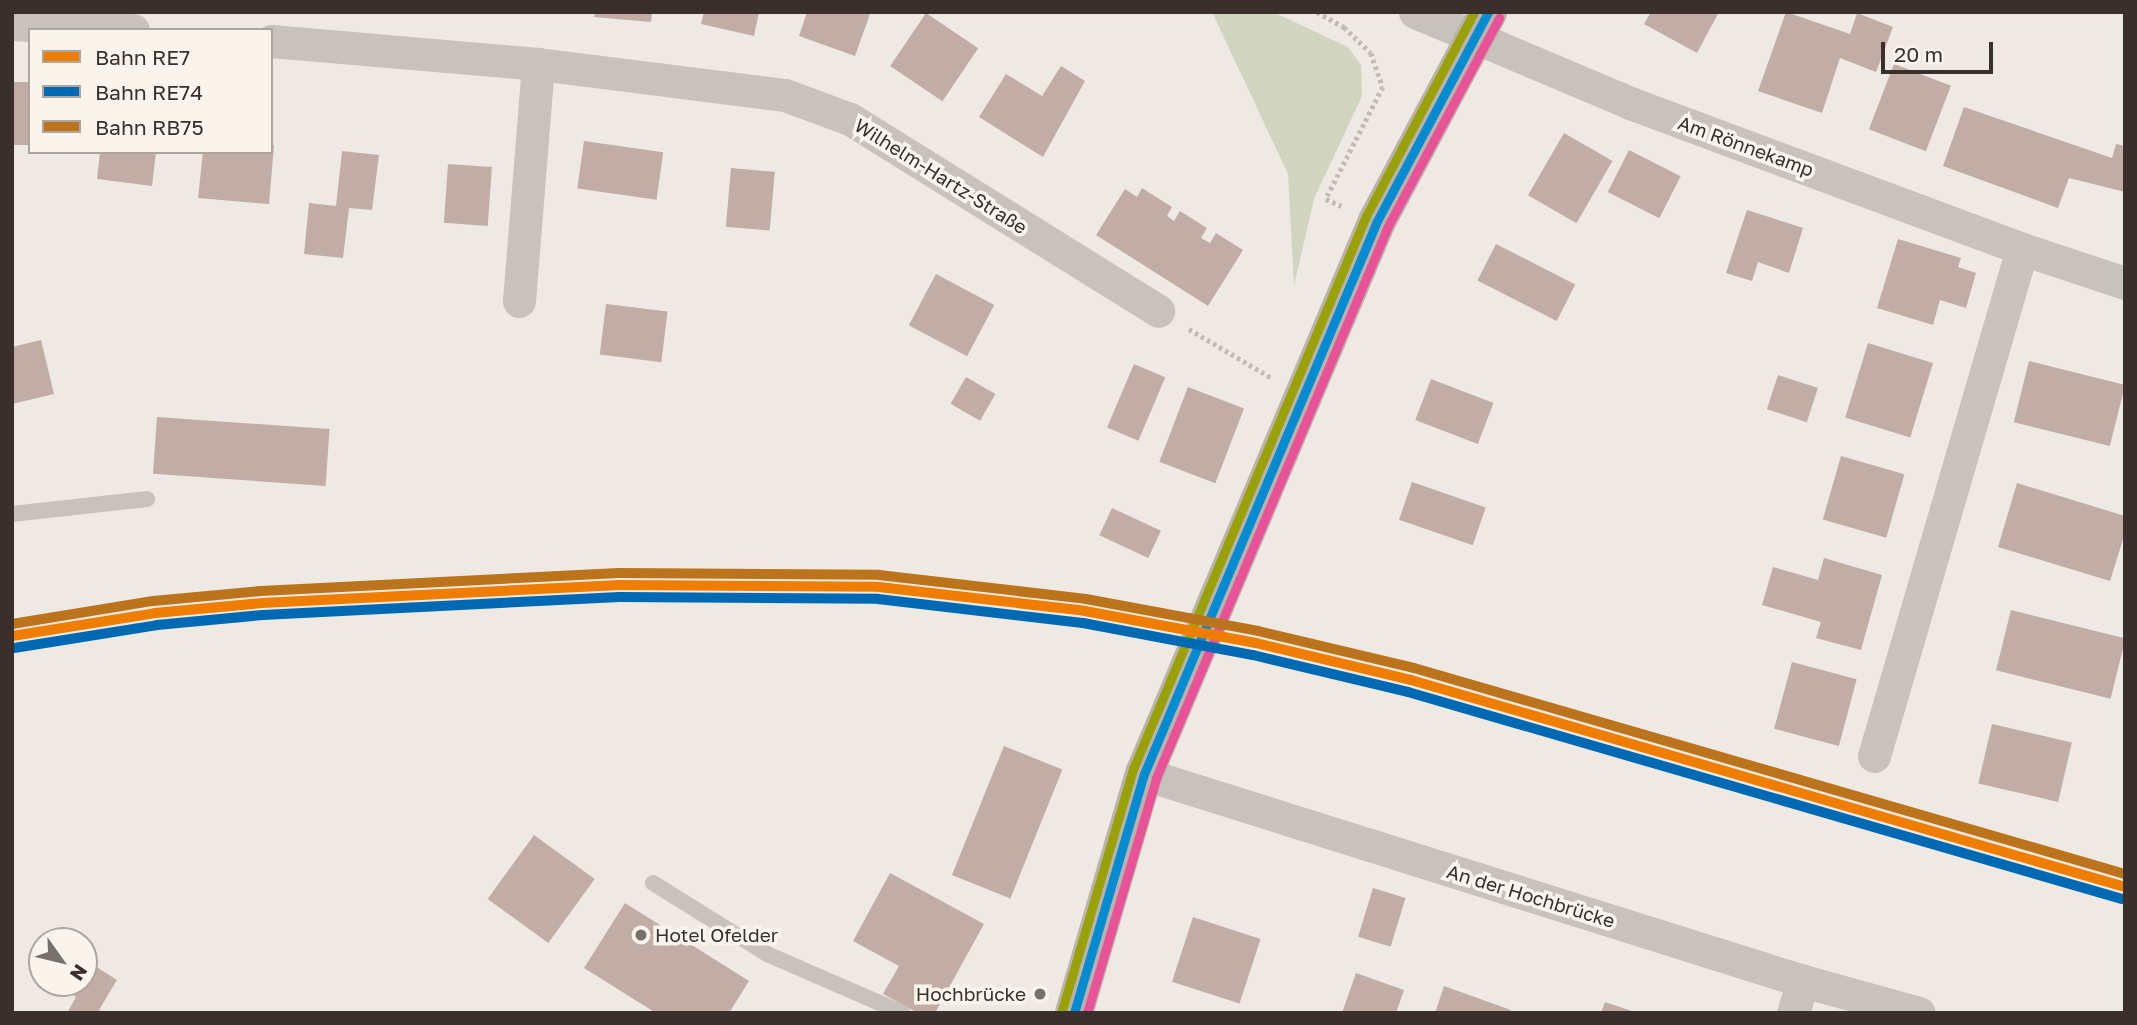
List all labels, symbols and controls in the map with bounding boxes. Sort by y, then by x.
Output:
legend [28,28,273,154]
scale bar [1885,28,1997,72]
text: 20 m [1894,41,1943,67]
text: Bahn RE7 [95,44,190,70]
text: Bahn RE74 [95,79,203,105]
street label: Am Rönnekamp [1675,111,1817,181]
text: Bahn RB75 [95,114,204,140]
street label: Wilhelm-Hartz-Straße [851,114,1031,238]
street label: An der Hochbrücke [1444,860,1618,932]
place label: Hotel Ofelder [655,924,778,946]
north arrow [28,927,98,997]
marker: Hotel Ofelder [633,927,649,943]
text: N [66,960,93,985]
place label: Hochbrücke [916,983,1026,1005]
marker: Hochbrücke [1032,986,1048,1002]

